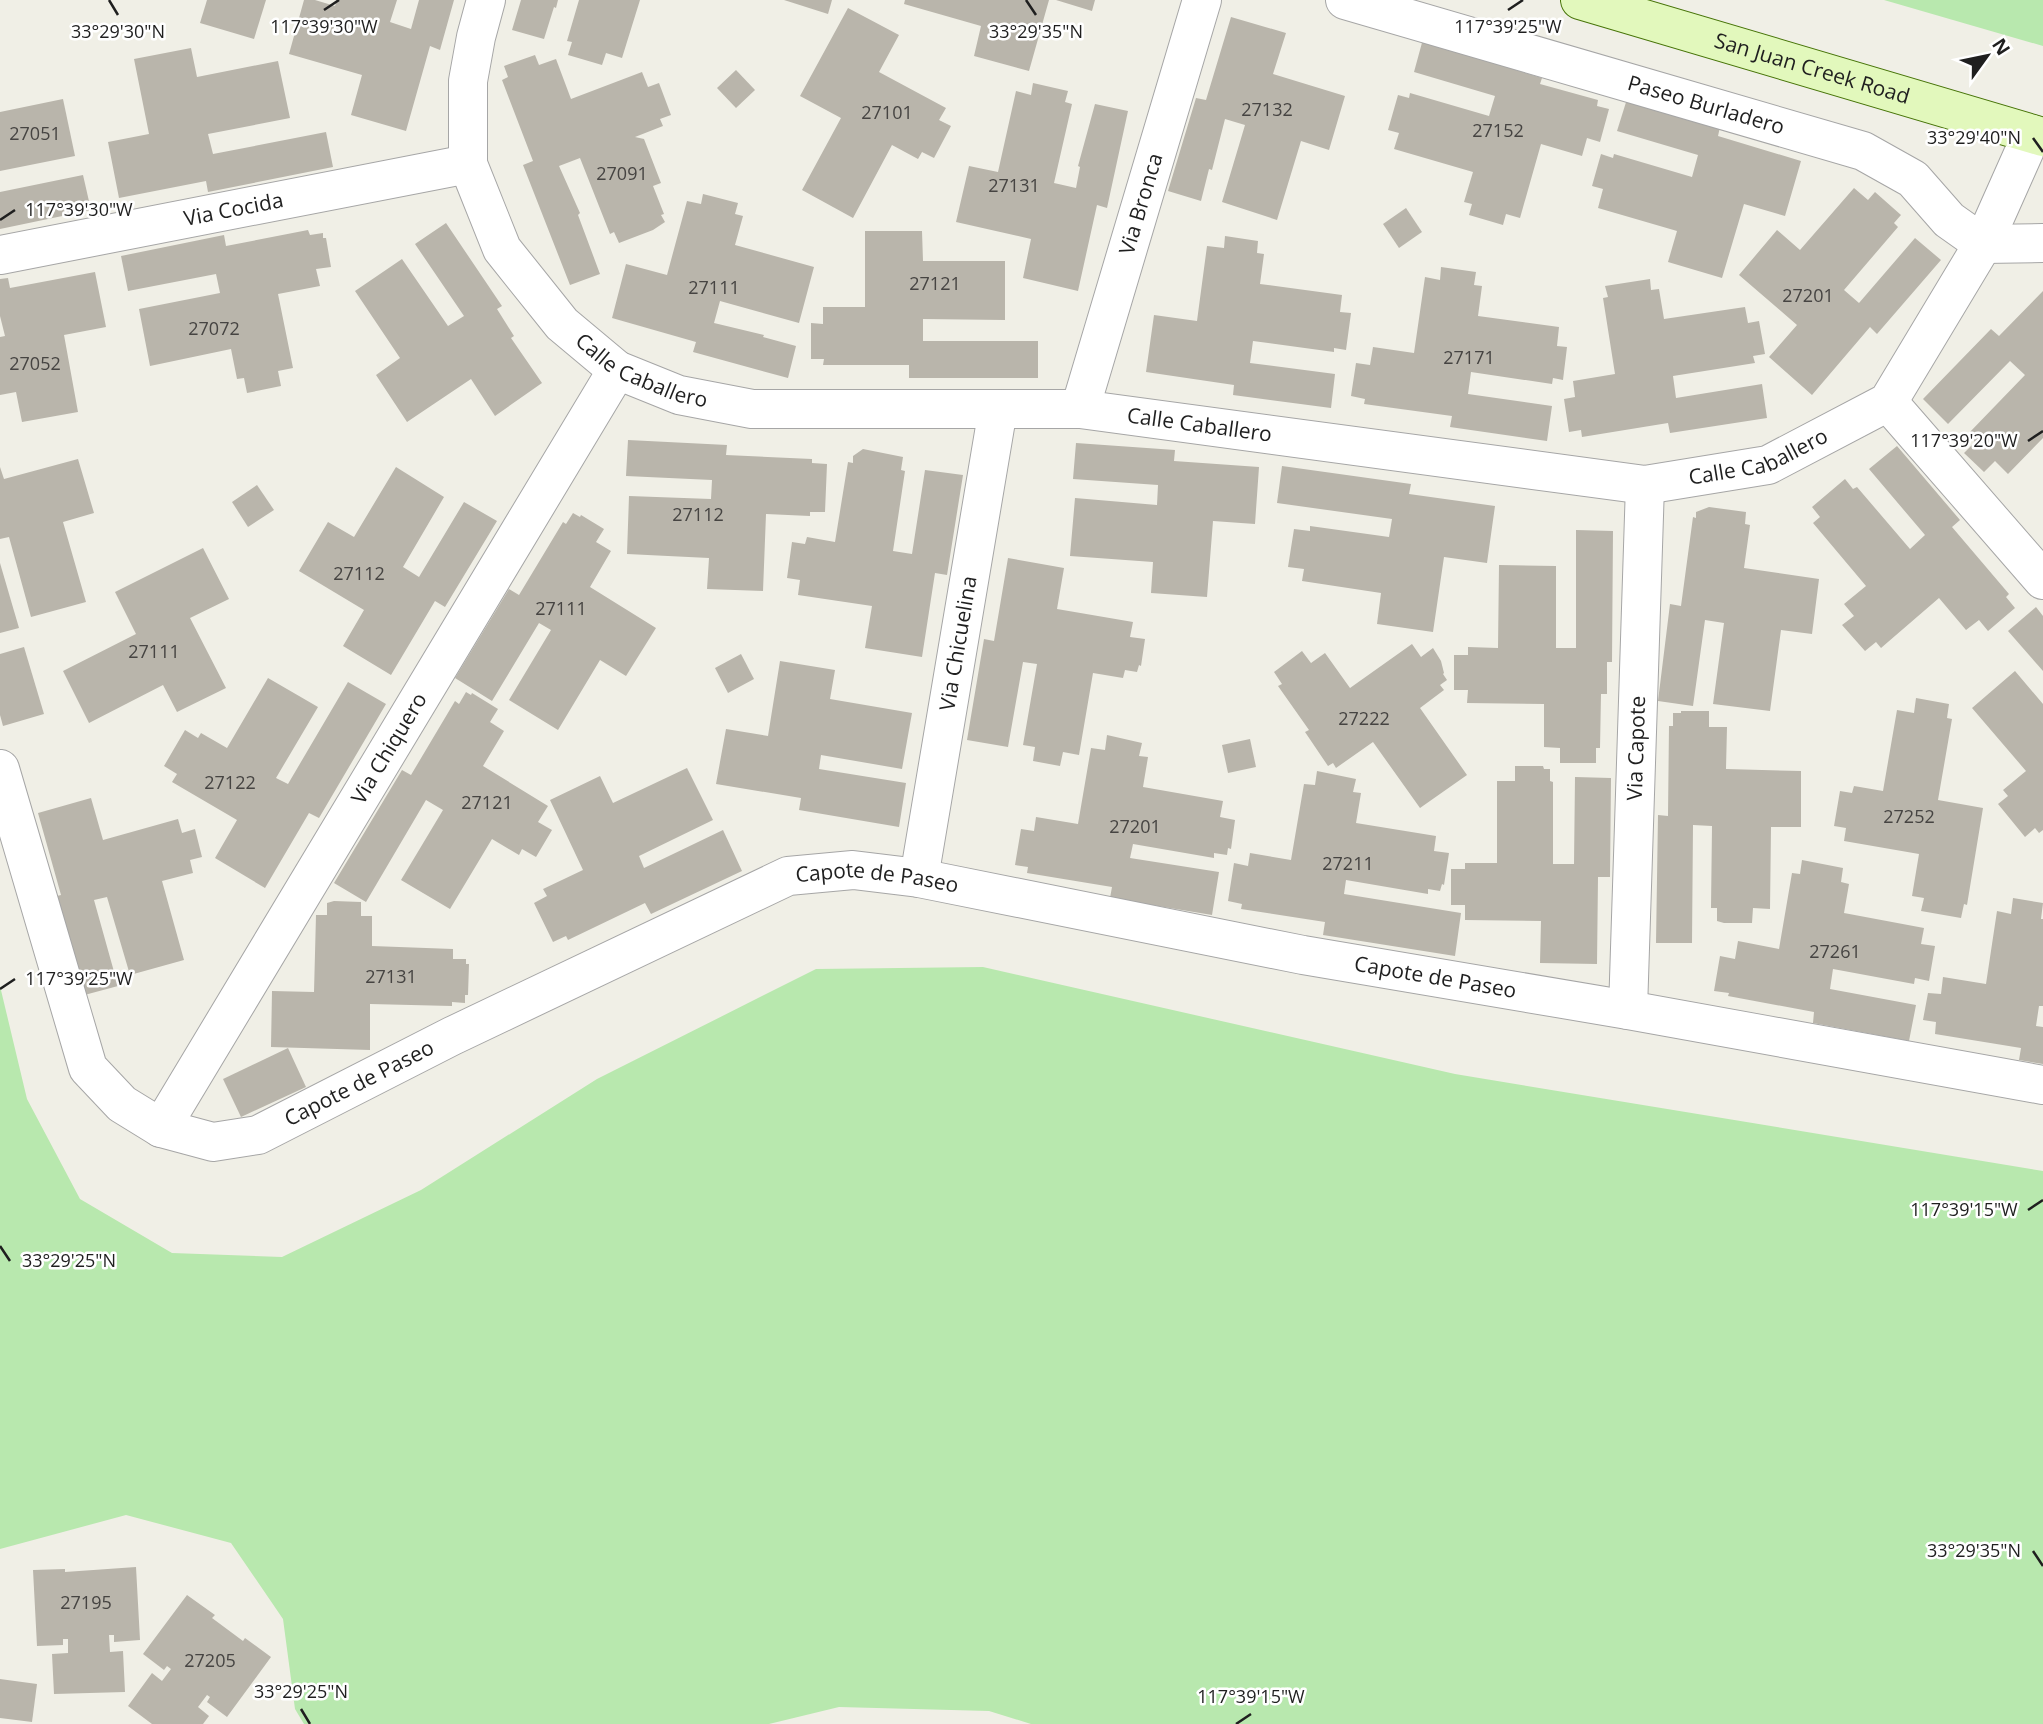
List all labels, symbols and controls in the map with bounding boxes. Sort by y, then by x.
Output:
text: 117°39'30"W [270,14,378,38]
text: 117°39'25"W [1454,14,1562,38]
text: 33°29'30"N [71,19,165,43]
text: 33°29'35"N [989,19,1083,43]
north arrow [1952,21,2022,91]
street label: San Juan Creek Road [1711,26,1913,110]
text: N [1986,33,2016,60]
street label: Paseo Burladero [1624,68,1788,140]
house number: 27132 [1241,97,1293,121]
house number: 27101 [861,100,913,124]
house number: 27152 [1472,118,1524,142]
house number: 27051 [9,121,61,145]
text: 33°29'40"N [1927,125,2021,149]
street label: Via Bronca [1112,150,1169,258]
house number: 27091 [596,161,648,185]
house number: 27131 [988,173,1040,197]
street label: Via Cocida [181,185,286,232]
text: 117°39'30"W [25,197,133,221]
house number: 27121 [909,271,961,295]
house number: 27111 [688,275,740,299]
house number: 27201 [1782,283,1834,307]
house number: 27072 [188,316,240,340]
street label: Calle Caballero [570,326,710,413]
house number: 27171 [1443,345,1495,369]
house number: 27052 [9,351,61,375]
street label: Calle Caballero [1125,400,1274,448]
street label: Calle Caballero [1686,421,1832,491]
text: 117°39'20"W [1910,428,2018,452]
house number: 27112 [672,502,724,526]
house number: 27112 [333,561,385,585]
street label: Via Chicuelina [932,574,983,713]
house number: 27111 [535,596,587,620]
house number: 27111 [128,639,180,663]
street label: Via Chiquero [344,687,433,809]
street label: Via Capote [1620,695,1651,801]
house number: 27222 [1338,706,1390,730]
house number: 27122 [204,770,256,794]
house number: 27121 [461,790,513,814]
house number: 27252 [1883,804,1935,828]
house number: 27201 [1109,814,1161,838]
house number: 27211 [1322,851,1374,875]
street label: Capote de Paseo [794,855,961,899]
house number: 27261 [1809,939,1861,963]
street label: Capote de Paseo [1352,949,1519,1004]
house number: 27131 [365,964,417,988]
text: 117°39'25"W [25,966,133,990]
street label: Capote de Paseo [279,1033,438,1132]
text: 117°39'15"W [1910,1197,2018,1221]
text: 33°29'25"N [22,1248,116,1272]
text: 33°29'35"N [1927,1538,2021,1562]
house number: 27195 [60,1590,112,1614]
house number: 27205 [184,1648,236,1672]
text: 33°29'25"N [254,1679,348,1703]
text: 117°39'15"W [1197,1684,1305,1708]

